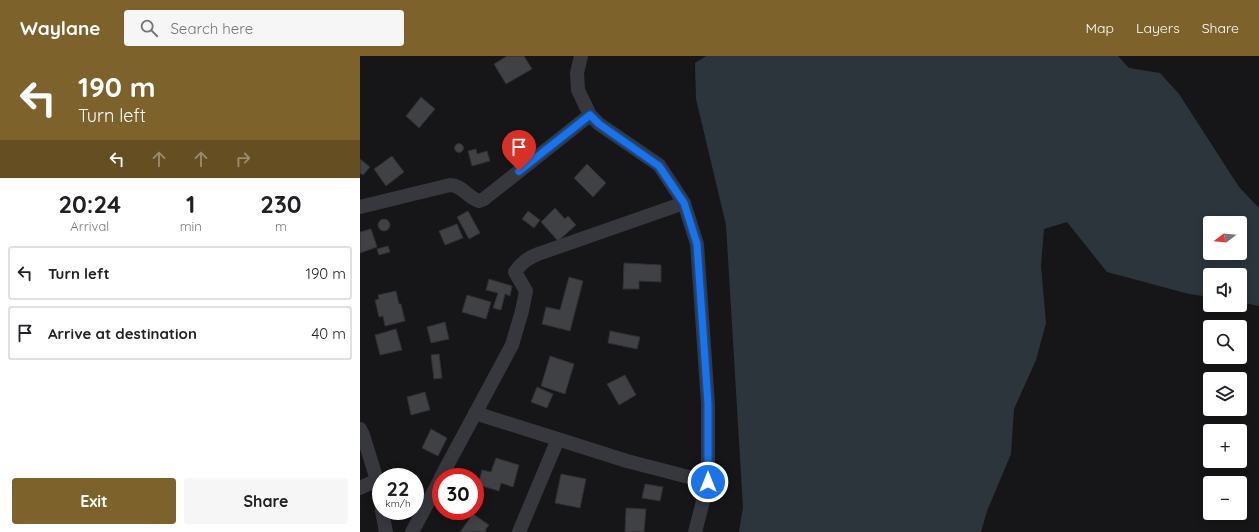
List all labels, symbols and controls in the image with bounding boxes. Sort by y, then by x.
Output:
search box [124,10,404,46]
text: Waylane [20,16,100,40]
icon: search [138,17,160,39]
text: Search here [170,19,253,38]
text: Map [1085,19,1114,37]
text: Layers [1136,19,1180,37]
text: Share [1202,19,1239,37]
text: 190 m [78,69,156,104]
icon: left [12,72,64,124]
text: Turn left [78,104,146,127]
pin [502,130,536,171]
icon: arrive [508,136,530,158]
icon: left [106,148,128,170]
icon: ahead [148,148,170,170]
icon: ahead [190,148,212,170]
icon: right [232,148,254,170]
text: 20:24 [58,189,121,219]
text: 1 [186,189,195,219]
text: 230 [260,189,302,219]
north arrow [1203,216,1247,260]
map controls [1203,216,1247,520]
text: Arrival [70,218,109,234]
text: min [180,218,202,234]
text: m [275,218,287,234]
icon: left [14,262,36,284]
text: Turn left [48,264,110,283]
text: 190 m [305,264,346,283]
button: sound [1203,268,1247,312]
button: search [1203,320,1247,364]
icon: arrive [14,322,36,344]
text: Arrive at destination [48,324,197,343]
text: 40 m [311,324,346,343]
button: layers [1203,372,1247,416]
button: + [1203,424,1247,468]
position arrow [687,461,729,503]
speed limit sign: 30 [432,468,484,520]
text: 22 [387,476,409,501]
button: − [1203,476,1247,520]
button: Exit [12,478,176,524]
button: Share [184,478,348,524]
text: km/h [385,497,411,510]

